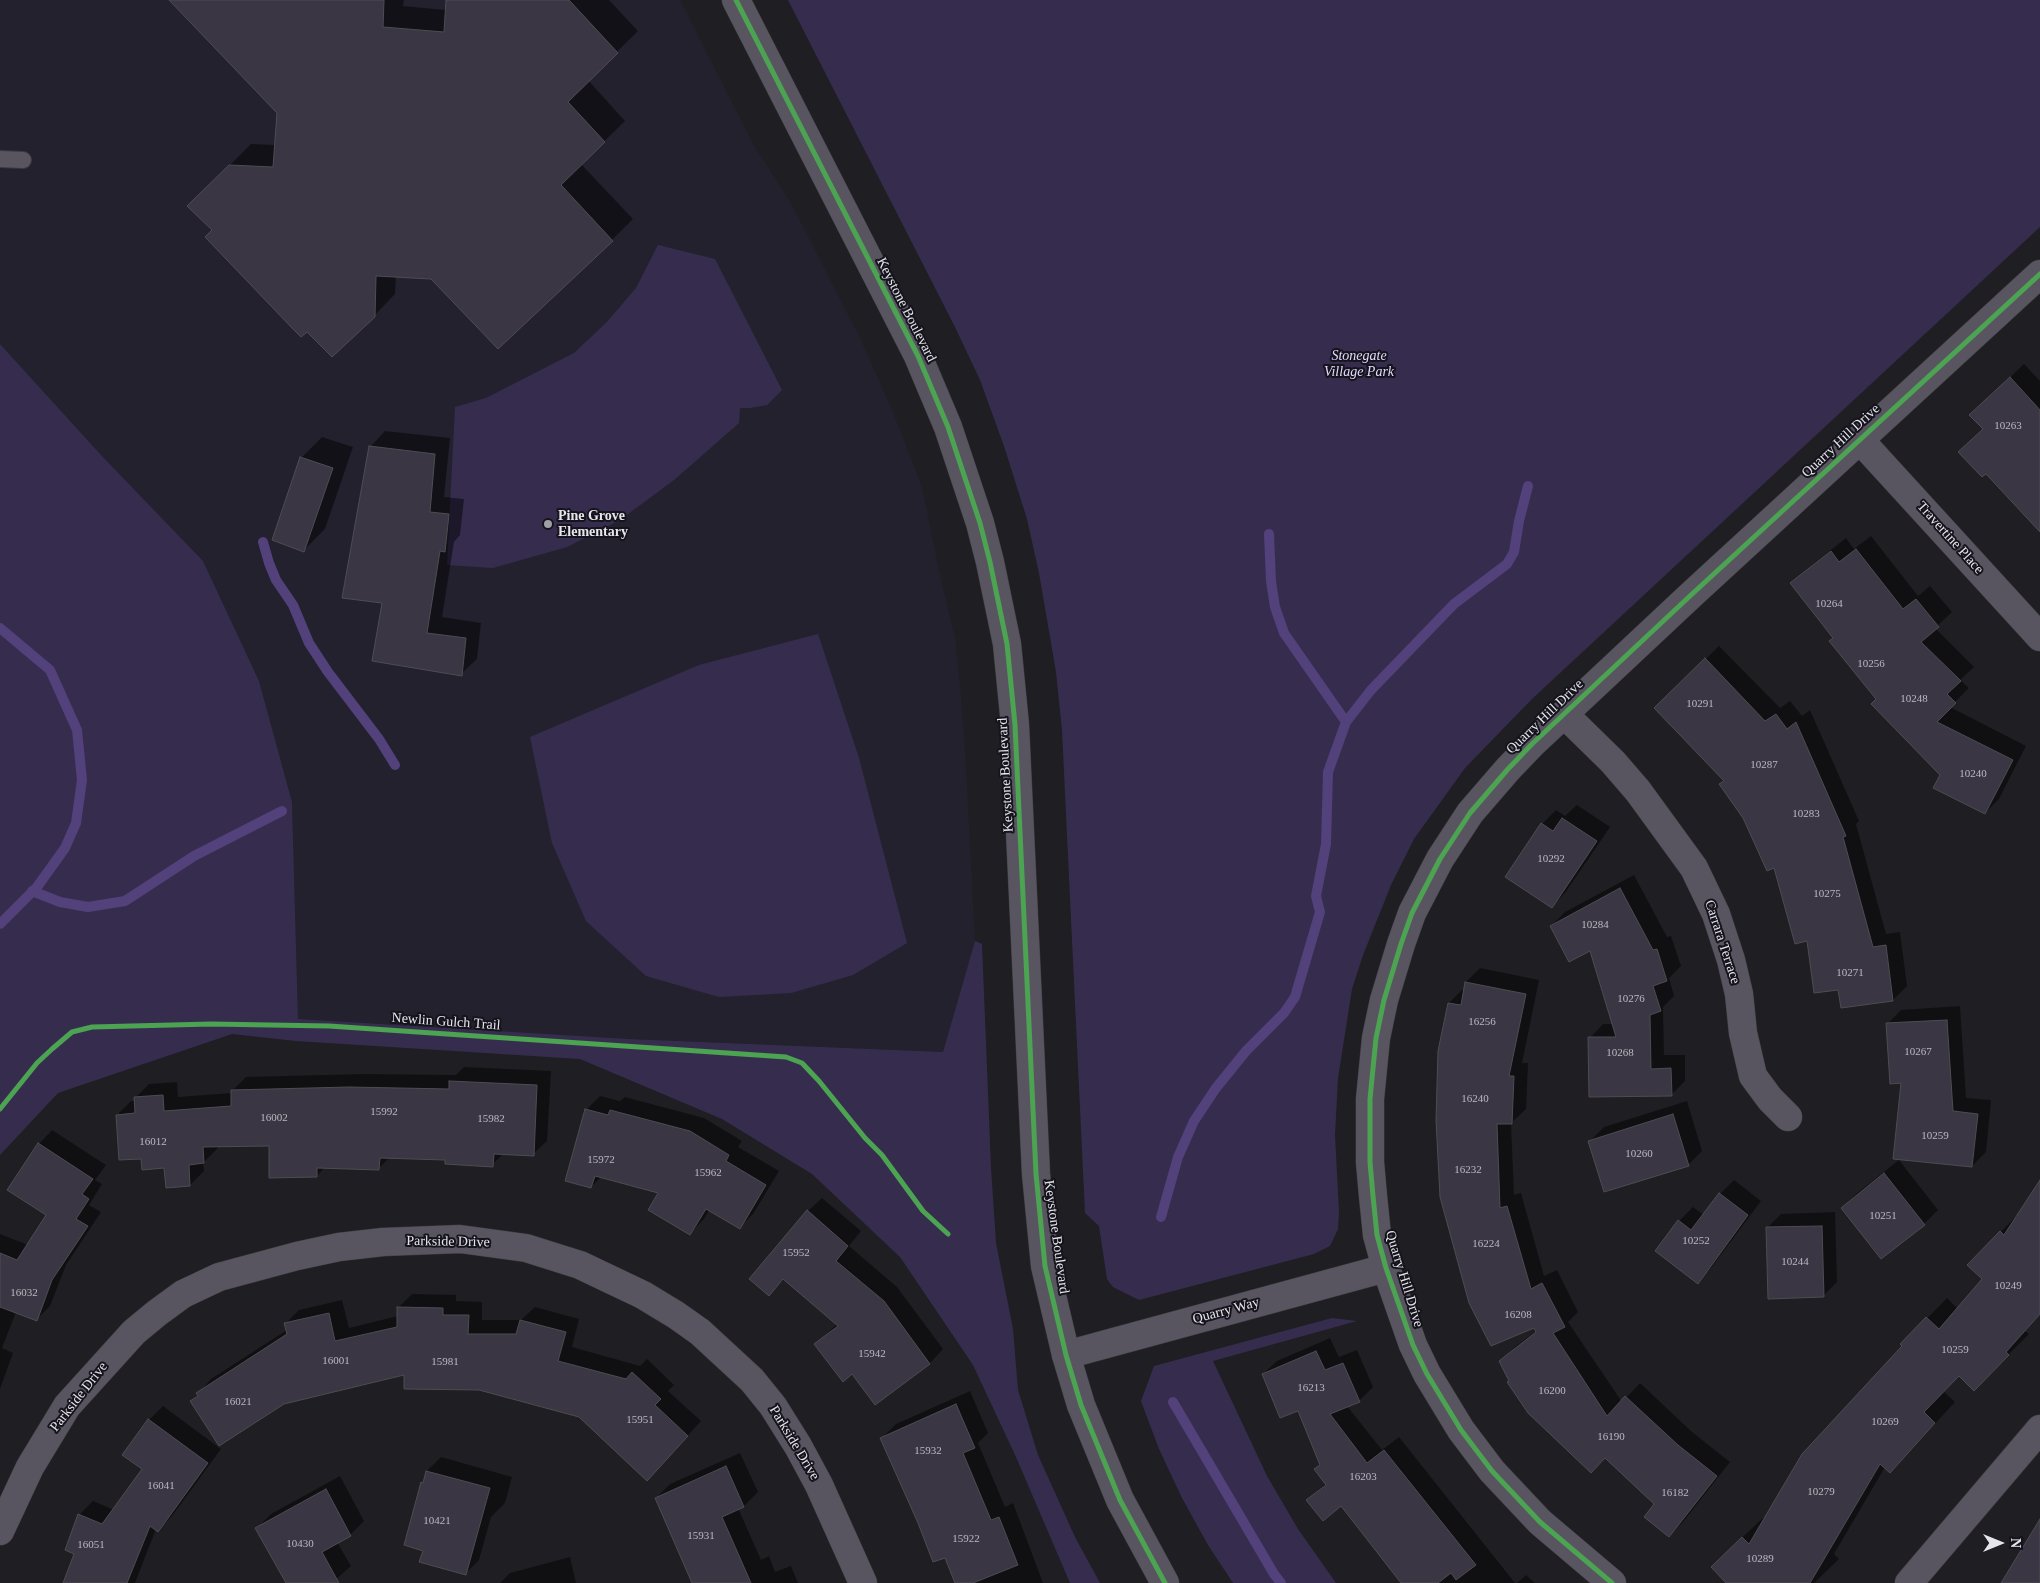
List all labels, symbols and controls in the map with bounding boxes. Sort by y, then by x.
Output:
street label: Keystone Boulevard [872,255,940,365]
park label: Stonegate Village Park [1324,348,1394,381]
street label: Quarry Hill Drive [1799,401,1883,481]
house number: 10263 [1994,419,2022,433]
street label: Travertine Place [1913,498,1987,578]
place label: Pine Grove Elementary [558,508,628,540]
marker: Pine Grove Elementary [542,518,554,530]
house number: 10264 [1815,597,1843,611]
house number: 10256 [1857,657,1885,671]
street label: Quarry Hill Drive [1503,676,1587,758]
house number: 10248 [1900,692,1928,706]
house number: 10291 [1686,697,1714,711]
street label: Keystone Boulevard [995,717,1017,833]
house number: 10287 [1750,758,1778,772]
house number: 10240 [1959,767,1987,781]
house number: 10283 [1792,807,1820,821]
house number: 10292 [1537,852,1565,866]
house number: 10275 [1813,887,1841,901]
street label: Carrara Terrace [1701,898,1743,986]
house number: 10284 [1581,918,1609,932]
house number: 10271 [1836,966,1864,980]
house number: 10276 [1617,992,1645,1006]
street label: Newlin Gulch Trail [391,1010,501,1034]
house number: 16256 [1468,1015,1496,1029]
house number: 10267 [1904,1045,1932,1059]
house number: 10268 [1606,1046,1634,1060]
house number: 16240 [1461,1092,1489,1106]
house number: 15992 [370,1105,398,1119]
house number: 16002 [260,1111,288,1125]
house number: 15982 [477,1112,505,1126]
house number: 10259 [1921,1129,1949,1143]
house number: 16012 [139,1135,167,1149]
house number: 10260 [1625,1147,1653,1161]
house number: 15972 [587,1153,615,1167]
house number: 16232 [1454,1163,1482,1177]
house number: 15962 [694,1166,722,1180]
street label: Keystone Boulevard [1040,1179,1072,1295]
house number: 10251 [1869,1209,1897,1223]
street label: Quarry Hill Drive [1381,1229,1427,1329]
street label: Parkside Drive [406,1233,490,1251]
house number: 10252 [1682,1234,1710,1248]
house number: 16224 [1472,1237,1500,1251]
house number: 15952 [782,1246,810,1260]
house number: 10244 [1781,1255,1809,1269]
house number: 10249 [1994,1279,2022,1293]
house number: 16032 [10,1286,38,1300]
street label: Quarry Way [1191,1294,1261,1328]
house number: 16208 [1504,1308,1532,1322]
house number: 10259 [1941,1343,1969,1357]
house number: 15942 [858,1347,886,1361]
house number: 16001 [322,1354,350,1368]
house number: 15981 [431,1355,459,1369]
street label: Parkside Drive [47,1359,111,1435]
house number: 16213 [1297,1381,1325,1395]
house number: 16200 [1538,1384,1566,1398]
house number: 16021 [224,1395,252,1409]
street label: Parkside Drive [765,1403,823,1483]
house number: 15951 [626,1413,654,1427]
house number: 10269 [1871,1415,1899,1429]
house number: 16190 [1597,1430,1625,1444]
house number: 15932 [914,1444,942,1458]
house number: 16203 [1349,1470,1377,1484]
house number: 16041 [147,1479,175,1493]
house number: 10279 [1807,1485,1835,1499]
house number: 16182 [1661,1486,1689,1500]
house number: 10421 [423,1514,451,1528]
north arrow [1975,1518,2025,1568]
house number: 15931 [687,1529,715,1543]
house number: 15922 [952,1532,980,1546]
house number: 10430 [286,1537,314,1551]
house number: 16051 [77,1538,105,1552]
text: N [2008,1538,2023,1548]
house number: 10289 [1746,1552,1774,1566]

